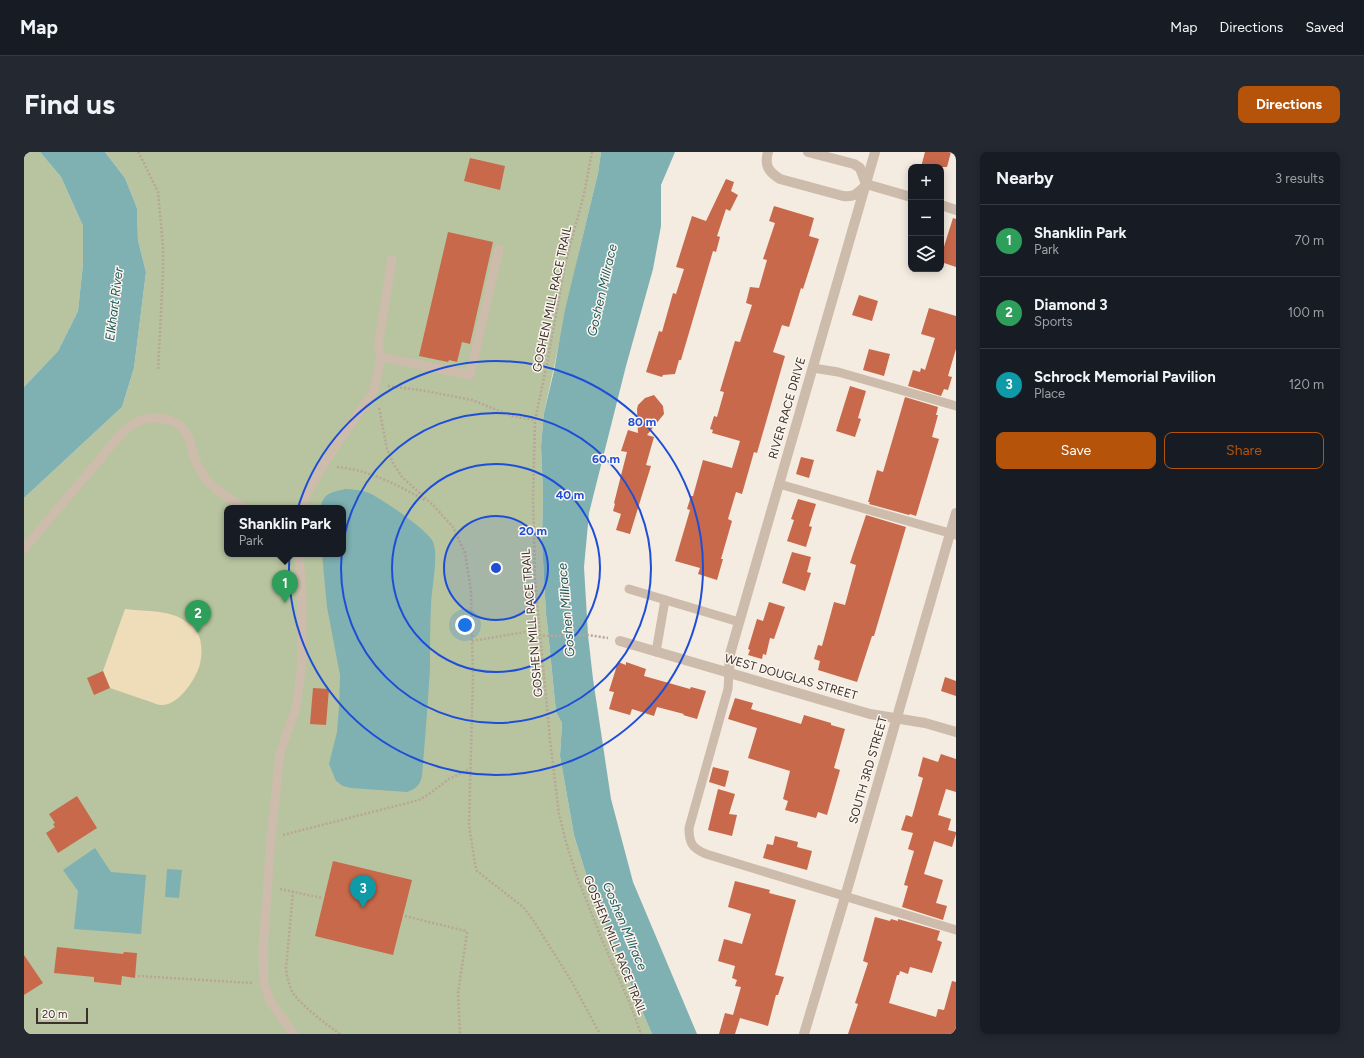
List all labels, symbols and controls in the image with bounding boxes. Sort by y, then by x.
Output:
text: Map [20,16,58,39]
text: Map [1170,19,1198,36]
text: Directions [1220,19,1283,36]
text: Saved [1305,19,1344,36]
button: Directions [1238,86,1340,123]
text: Find us [24,87,115,121]
map controls [908,164,944,272]
button: + [908,164,944,200]
text: Nearby [996,168,1054,188]
text: 3 results [1275,171,1324,186]
button: − [908,200,944,236]
street label: GOSHEN MILL RACE TRAIL [530,224,574,373]
text: Shanklin Park [1034,224,1127,242]
text: 1 [1006,233,1012,248]
text: 70 m [1294,233,1324,248]
button: layers [908,236,944,272]
water label: Goshen Millrace [584,242,620,338]
text: Park [1034,242,1059,257]
water label: Elkhart River [102,266,126,342]
text: Diamond 3 [1034,296,1108,314]
text: 2 [1005,305,1013,320]
text: 100 m [1288,305,1324,320]
text: Sports [1034,314,1073,329]
street label: RIVER RACE DRIVE [766,355,808,461]
text: Schrock Memorial Pavilion [1034,368,1216,386]
text: 3 [1005,377,1013,392]
text: 120 m [1289,377,1324,392]
text: Place [1034,386,1065,401]
text: 80 m [628,415,656,429]
button: Save [996,432,1156,469]
button: Share [1164,432,1324,469]
text: 60 m [592,452,620,466]
text: 40 m [556,488,584,502]
popup [224,505,346,557]
text: Shanklin Park [239,515,331,533]
text: 20 m [519,524,547,538]
text: Park [239,533,263,548]
street label: GOSHEN MILL RACE TRAIL [518,547,545,698]
centre of rings [489,561,503,575]
water label: Goshen Millrace [554,562,578,658]
pin: 1 [272,570,298,603]
pin: 2 [185,600,211,633]
your location [455,615,475,635]
street label: WEST DOUGLAS STREET [723,651,860,703]
street label: SOUTH 3RD STREET [846,714,890,825]
street label: GOSHEN MILL RACE TRAIL [581,873,650,1017]
pin: 3 [350,875,376,908]
water label: Goshen Millrace [600,880,650,972]
scale bar [36,1006,88,1025]
text: 20 m [42,1008,67,1021]

